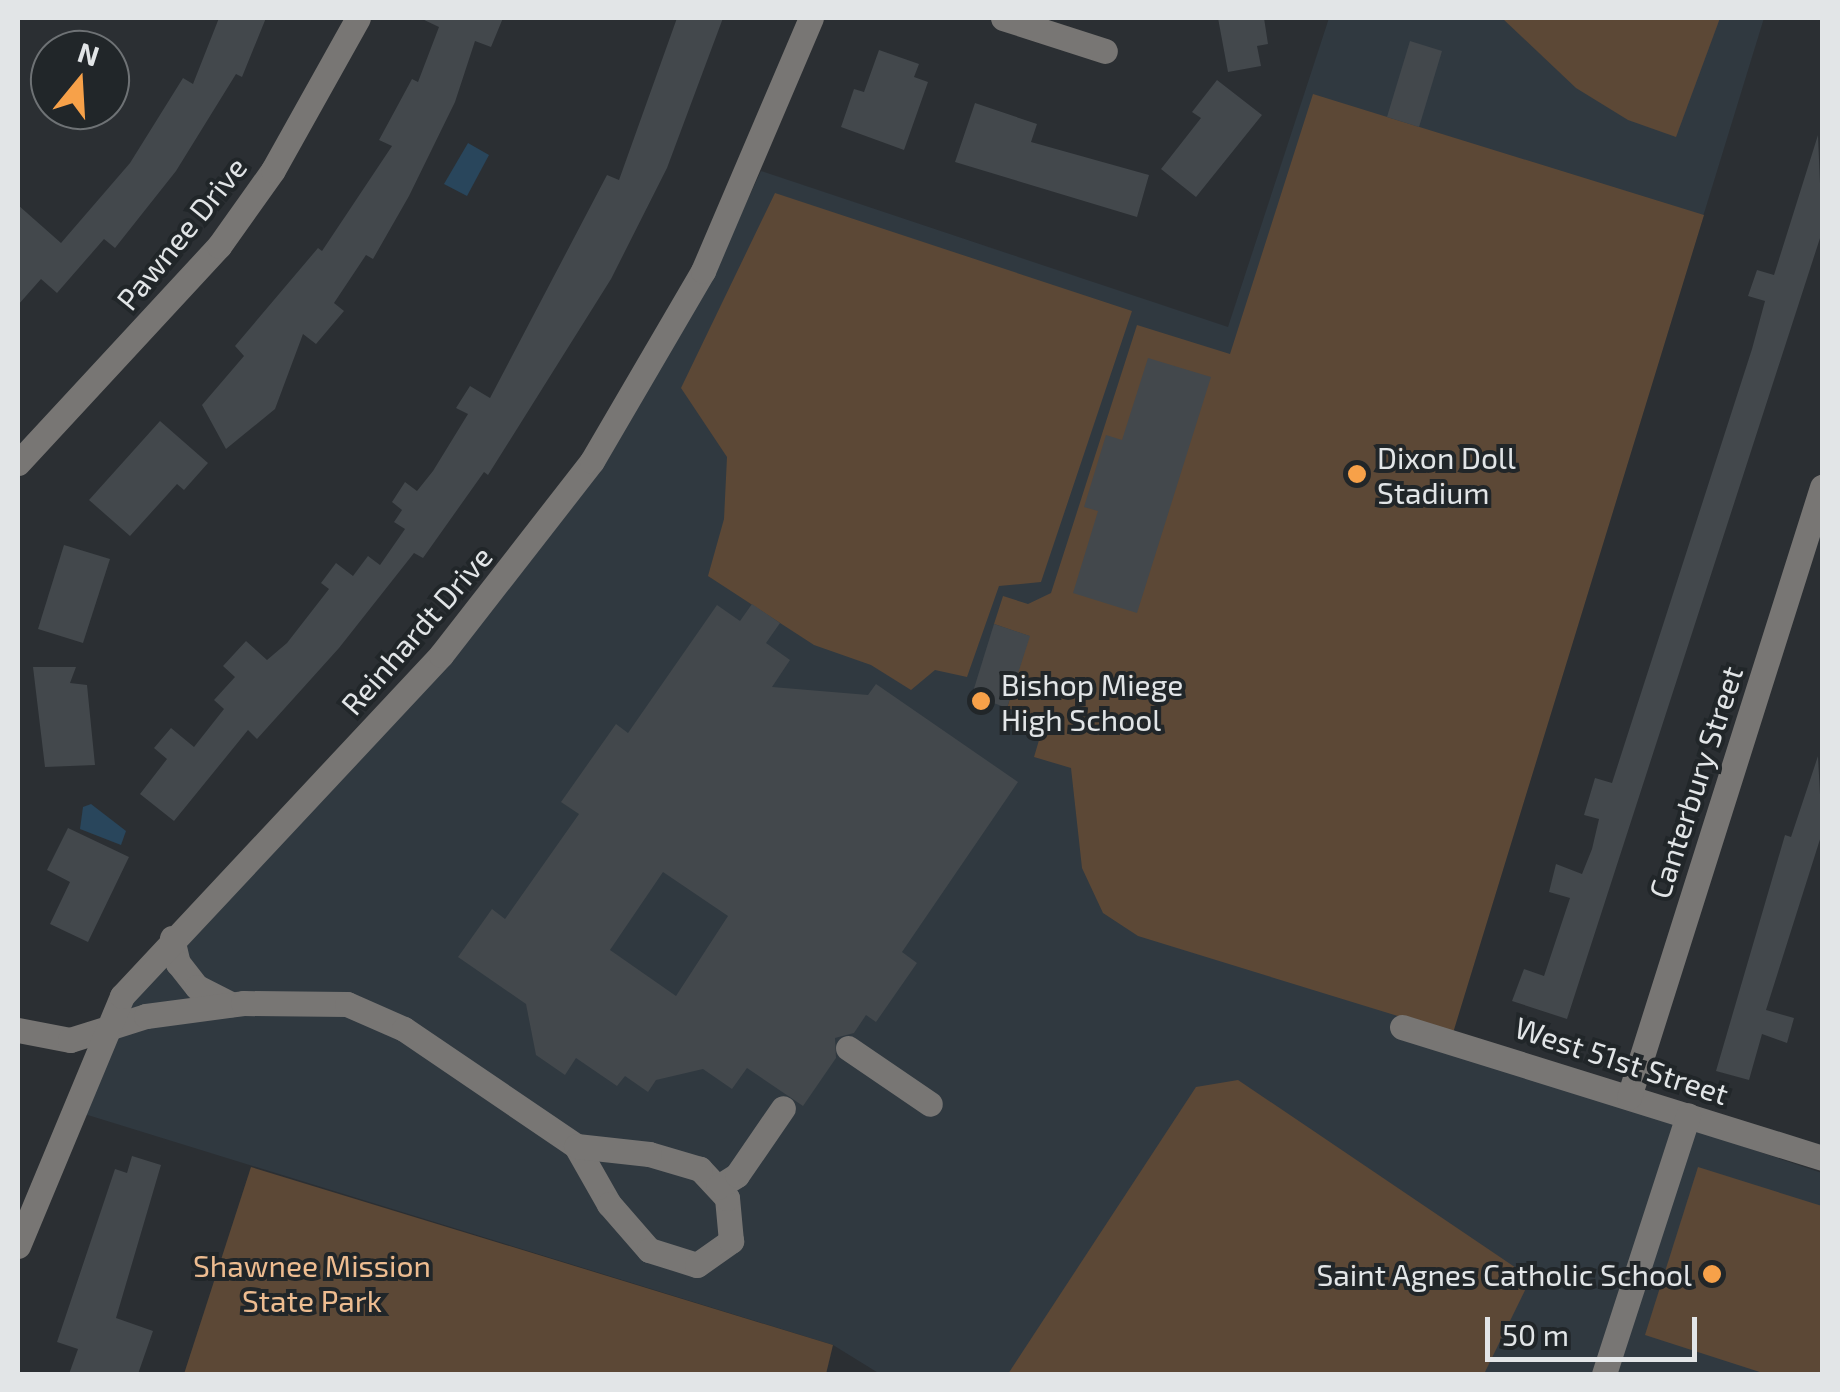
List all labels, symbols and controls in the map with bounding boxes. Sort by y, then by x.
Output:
north arrow [30,30,130,130]
text: N [74,34,104,73]
street label: Pawnee Drive [108,149,254,317]
place label: Dixon Doll Stadium [1377,439,1516,510]
marker: Dixon Doll Stadium [1346,463,1368,485]
street label: Reinhardt Drive [333,538,499,722]
street label: Canterbury Street [1640,661,1750,903]
place label: Bishop Miege High School [1001,666,1183,736]
marker: Bishop Miege High School [970,690,992,712]
street label: West 51st Street [1511,1009,1733,1111]
park label: Shawnee Mission State Park [193,1247,431,1318]
place label: Saint Agnes Catholic School [1316,1256,1692,1292]
marker: Saint Agnes Catholic School [1701,1263,1723,1285]
scale bar [1490,1297,1702,1359]
text: 50 m [1502,1316,1569,1352]

